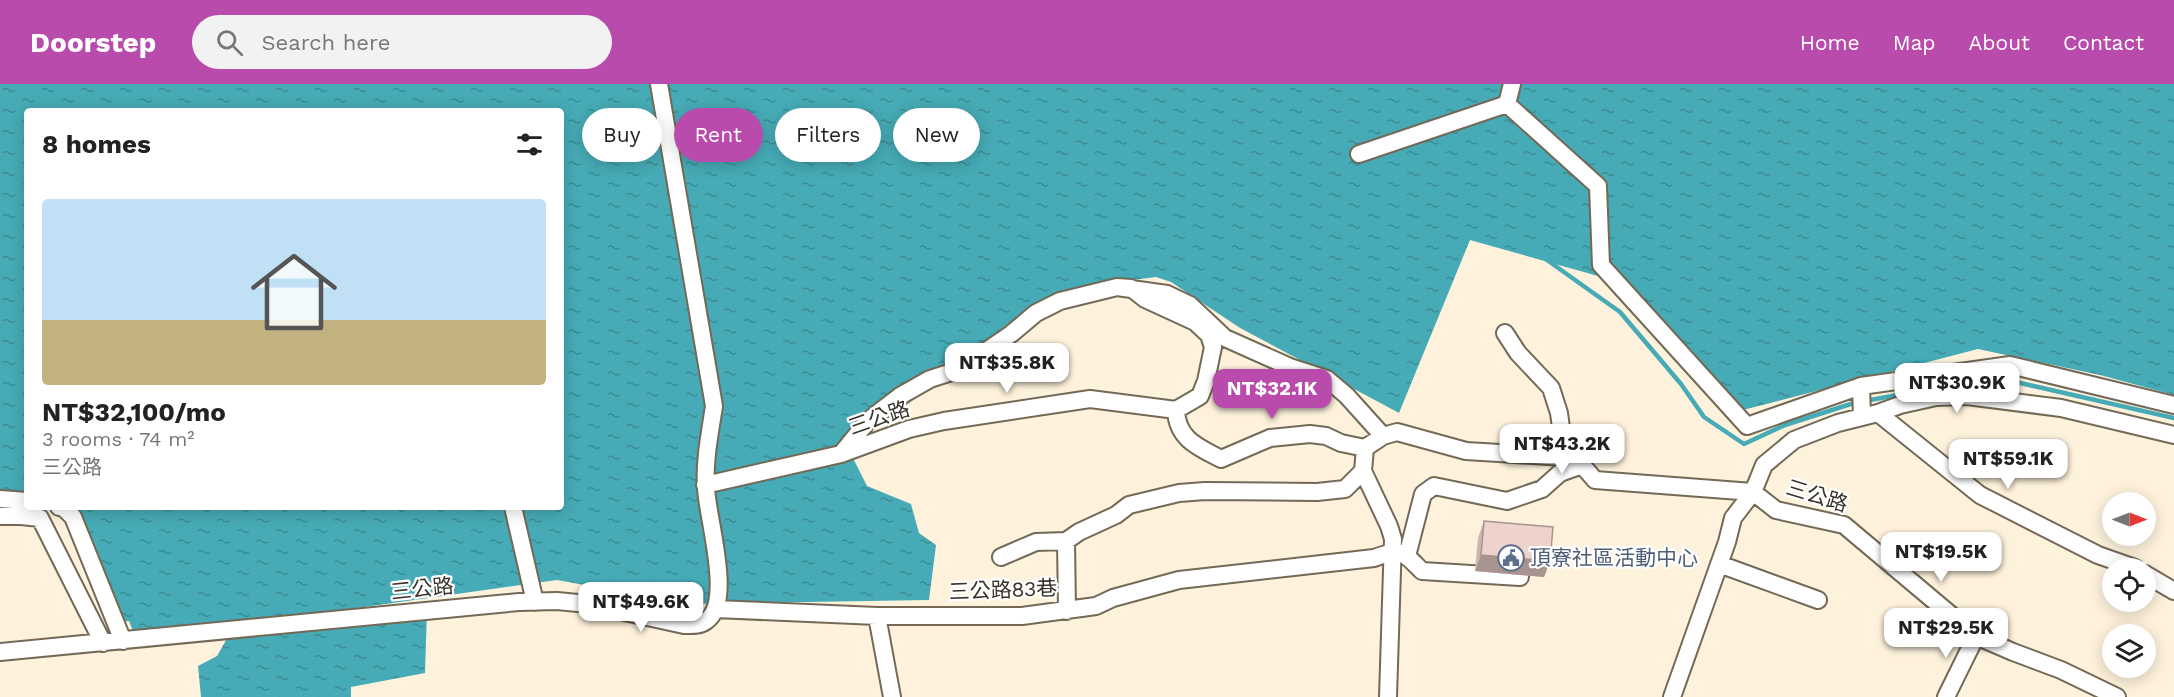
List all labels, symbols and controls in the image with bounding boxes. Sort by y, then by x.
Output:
search box [192,15,612,69]
text: Doorstep [30,26,156,59]
icon: search [213,26,246,59]
text: Search here [261,30,390,55]
text: Home [1800,30,1860,55]
text: Map [1893,30,1936,55]
text: About [1969,30,2030,55]
text: Contact [2063,30,2144,55]
chip: Buy [582,108,662,162]
chip: Rent [674,108,763,162]
chip: Filters [775,108,881,162]
chip: New [893,108,980,162]
icon: filters [513,128,546,161]
text: 8 homes [42,129,151,159]
icon: home [240,238,348,346]
pin: NT$35.8K [945,343,1069,394]
text: NT$35.8K [959,350,1055,374]
pin: NT$30.9K [1895,363,2019,414]
pin: NT$32.1K [1210,369,1334,420]
text: NT$30.9K [1909,370,2006,394]
text: NT$32.1K [1227,376,1317,400]
street label: 三公路 [845,395,913,440]
text: NT$32,100/mo [42,397,226,427]
pin: NT$43.2K [1500,424,1624,475]
text: 3 rooms · 74 m² [42,427,195,451]
text: NT$43.2K [1514,431,1610,455]
pin: NT$59.1K [1946,439,2070,490]
text: NT$59.1K [1963,446,2053,470]
text: 三公路 [42,455,102,479]
street label: 三公路 [1783,474,1851,517]
north arrow [2102,492,2156,546]
map controls [2102,492,2156,678]
pin: NT$19.5K [1879,532,2003,583]
text: NT$19.5K [1895,539,1987,563]
public building icon: 頂寮社區活動中心 [1496,543,1526,573]
place label: 頂寮社區活動中心 [1530,545,1698,570]
button: locate [2102,558,2156,612]
street label: 三公路 [389,573,455,604]
street label: 三公路83巷 [948,575,1058,604]
pin: NT$49.6K [579,582,703,633]
text: NT$49.6K [592,589,690,613]
pin: NT$29.5K [1884,608,2008,659]
text: NT$29.5K [1898,615,1994,639]
button: layers [2102,624,2156,678]

